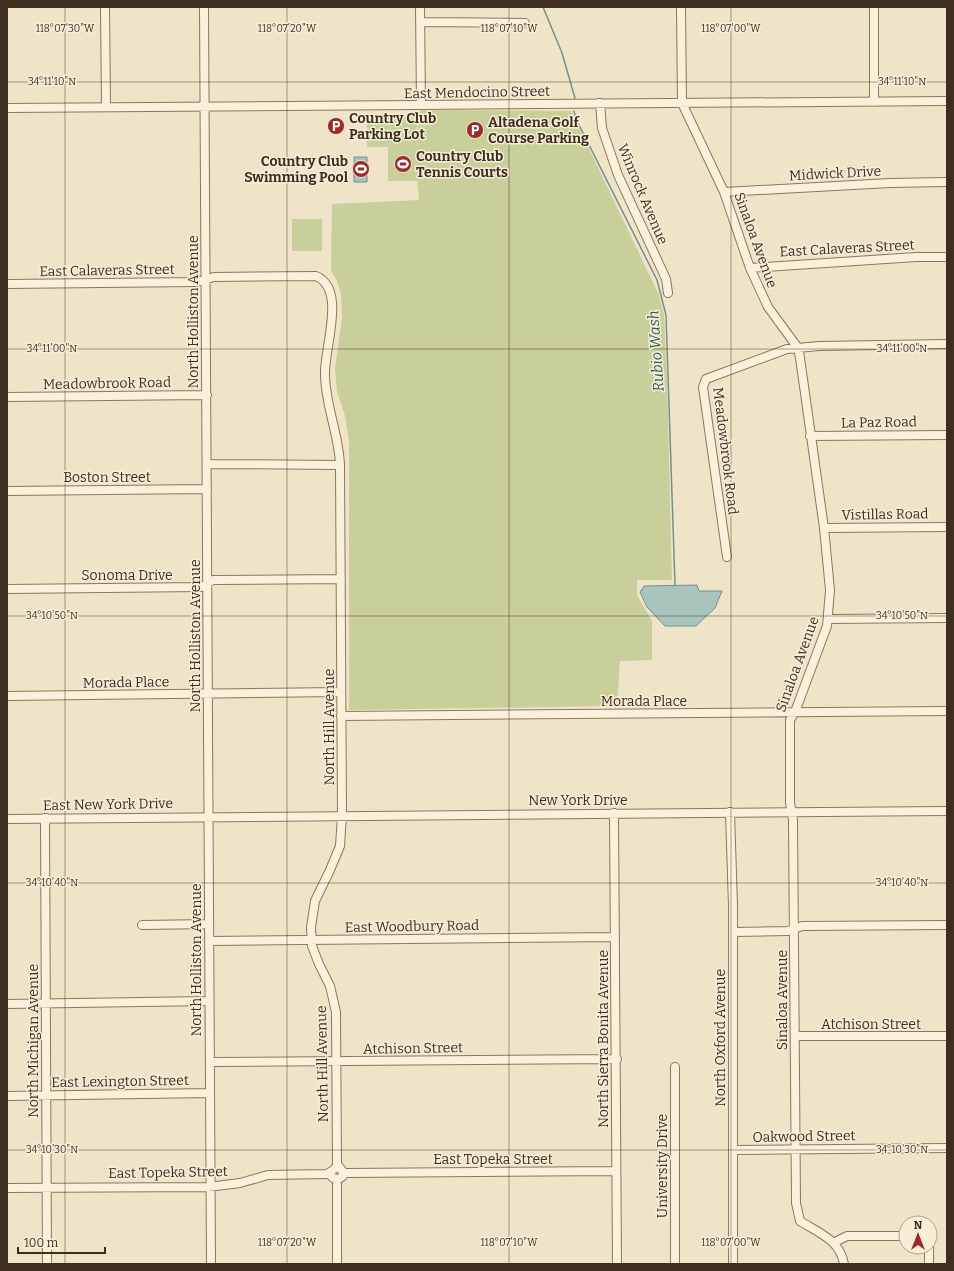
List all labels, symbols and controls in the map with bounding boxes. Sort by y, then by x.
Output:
text: 118°07'30"W [36,23,95,35]
text: 118°07'20"W [258,23,317,35]
text: 118°07'10"W [481,23,538,35]
text: 118°07'00"W [701,23,761,35]
text: 34°11'10"N [28,76,76,88]
text: 34°11'10"N [878,76,926,88]
street label: East Mendocino Street [404,83,550,102]
place label: Country Club Parking Lot [349,110,436,143]
place label: Altadena Golf Course Parking [488,114,589,147]
parking icon: Country Club Parking Lot [326,116,346,136]
parking icon: Altadena Golf Course Parking [465,120,485,140]
street label: Winrock Avenue [614,141,671,247]
place label: Country Club Tennis Courts [416,148,508,181]
place label: Country Club Swimming Pool [244,153,349,186]
sports icon: Country Club Tennis Courts [393,154,413,174]
sports icon: Country Club Swimming Pool [351,159,371,179]
street label: Midwick Drive [789,163,881,184]
street label: Sinaloa Avenue [730,190,781,290]
street label: North Holliston Avenue [185,235,202,389]
street label: East Calaveras Street [779,236,915,261]
street label: East Calaveras Street [39,261,175,280]
water label: Rubio Wash [644,310,668,392]
text: 34°11'00"N [27,343,77,355]
text: 34°11'00"N [877,343,927,355]
street label: Meadowbrook Road [43,374,171,393]
street label: Meadowbrook Road [709,386,742,516]
street label: La Paz Road [841,413,917,432]
street label: Boston Street [63,469,151,486]
street label: Vistillas Road [841,505,929,524]
street label: North Holliston Avenue [187,559,204,713]
street label: Sonoma Drive [81,567,173,584]
text: 34°10'50"N [26,610,78,622]
text: 34°10'50"N [876,610,928,622]
street label: Sinaloa Avenue [772,614,823,714]
street label: North Hill Avenue [321,669,338,785]
street label: Morada Place [83,673,169,692]
street label: Morada Place [601,693,687,710]
street label: New York Drive [528,792,628,809]
street label: East New York Drive [43,795,173,814]
text: 34°10'40"N [26,877,78,889]
text: 34°10'40"N [876,877,928,889]
street label: North Holliston Avenue [188,883,205,1037]
street label: East Woodbury Road [345,917,479,936]
street label: North Sierra Bonita Avenue [595,950,612,1128]
street label: Sinaloa Avenue [774,950,791,1050]
street label: North Michigan Avenue [25,964,42,1118]
street label: North Oxford Avenue [712,969,729,1107]
street label: North Hill Avenue [313,1005,332,1123]
street label: Atchison Street [821,1016,921,1033]
street label: Atchison Street [363,1039,463,1058]
street label: East Lexington Street [51,1072,189,1091]
street label: University Drive [654,1114,671,1218]
street label: Oakwood Street [752,1127,856,1146]
text: 34°10'30"N [26,1144,78,1156]
text: 34°10'30"N [876,1144,928,1156]
street label: East Topeka Street [433,1151,553,1168]
street label: East Topeka Street [108,1163,228,1182]
north arrow [898,1215,938,1255]
text: N [914,1219,923,1232]
scale bar [18,1229,105,1255]
text: 100 m [24,1236,59,1250]
text: 118°07'20"W [258,1237,317,1249]
text: 118°07'10"W [481,1237,538,1249]
text: 118°07'00"W [701,1237,761,1249]

